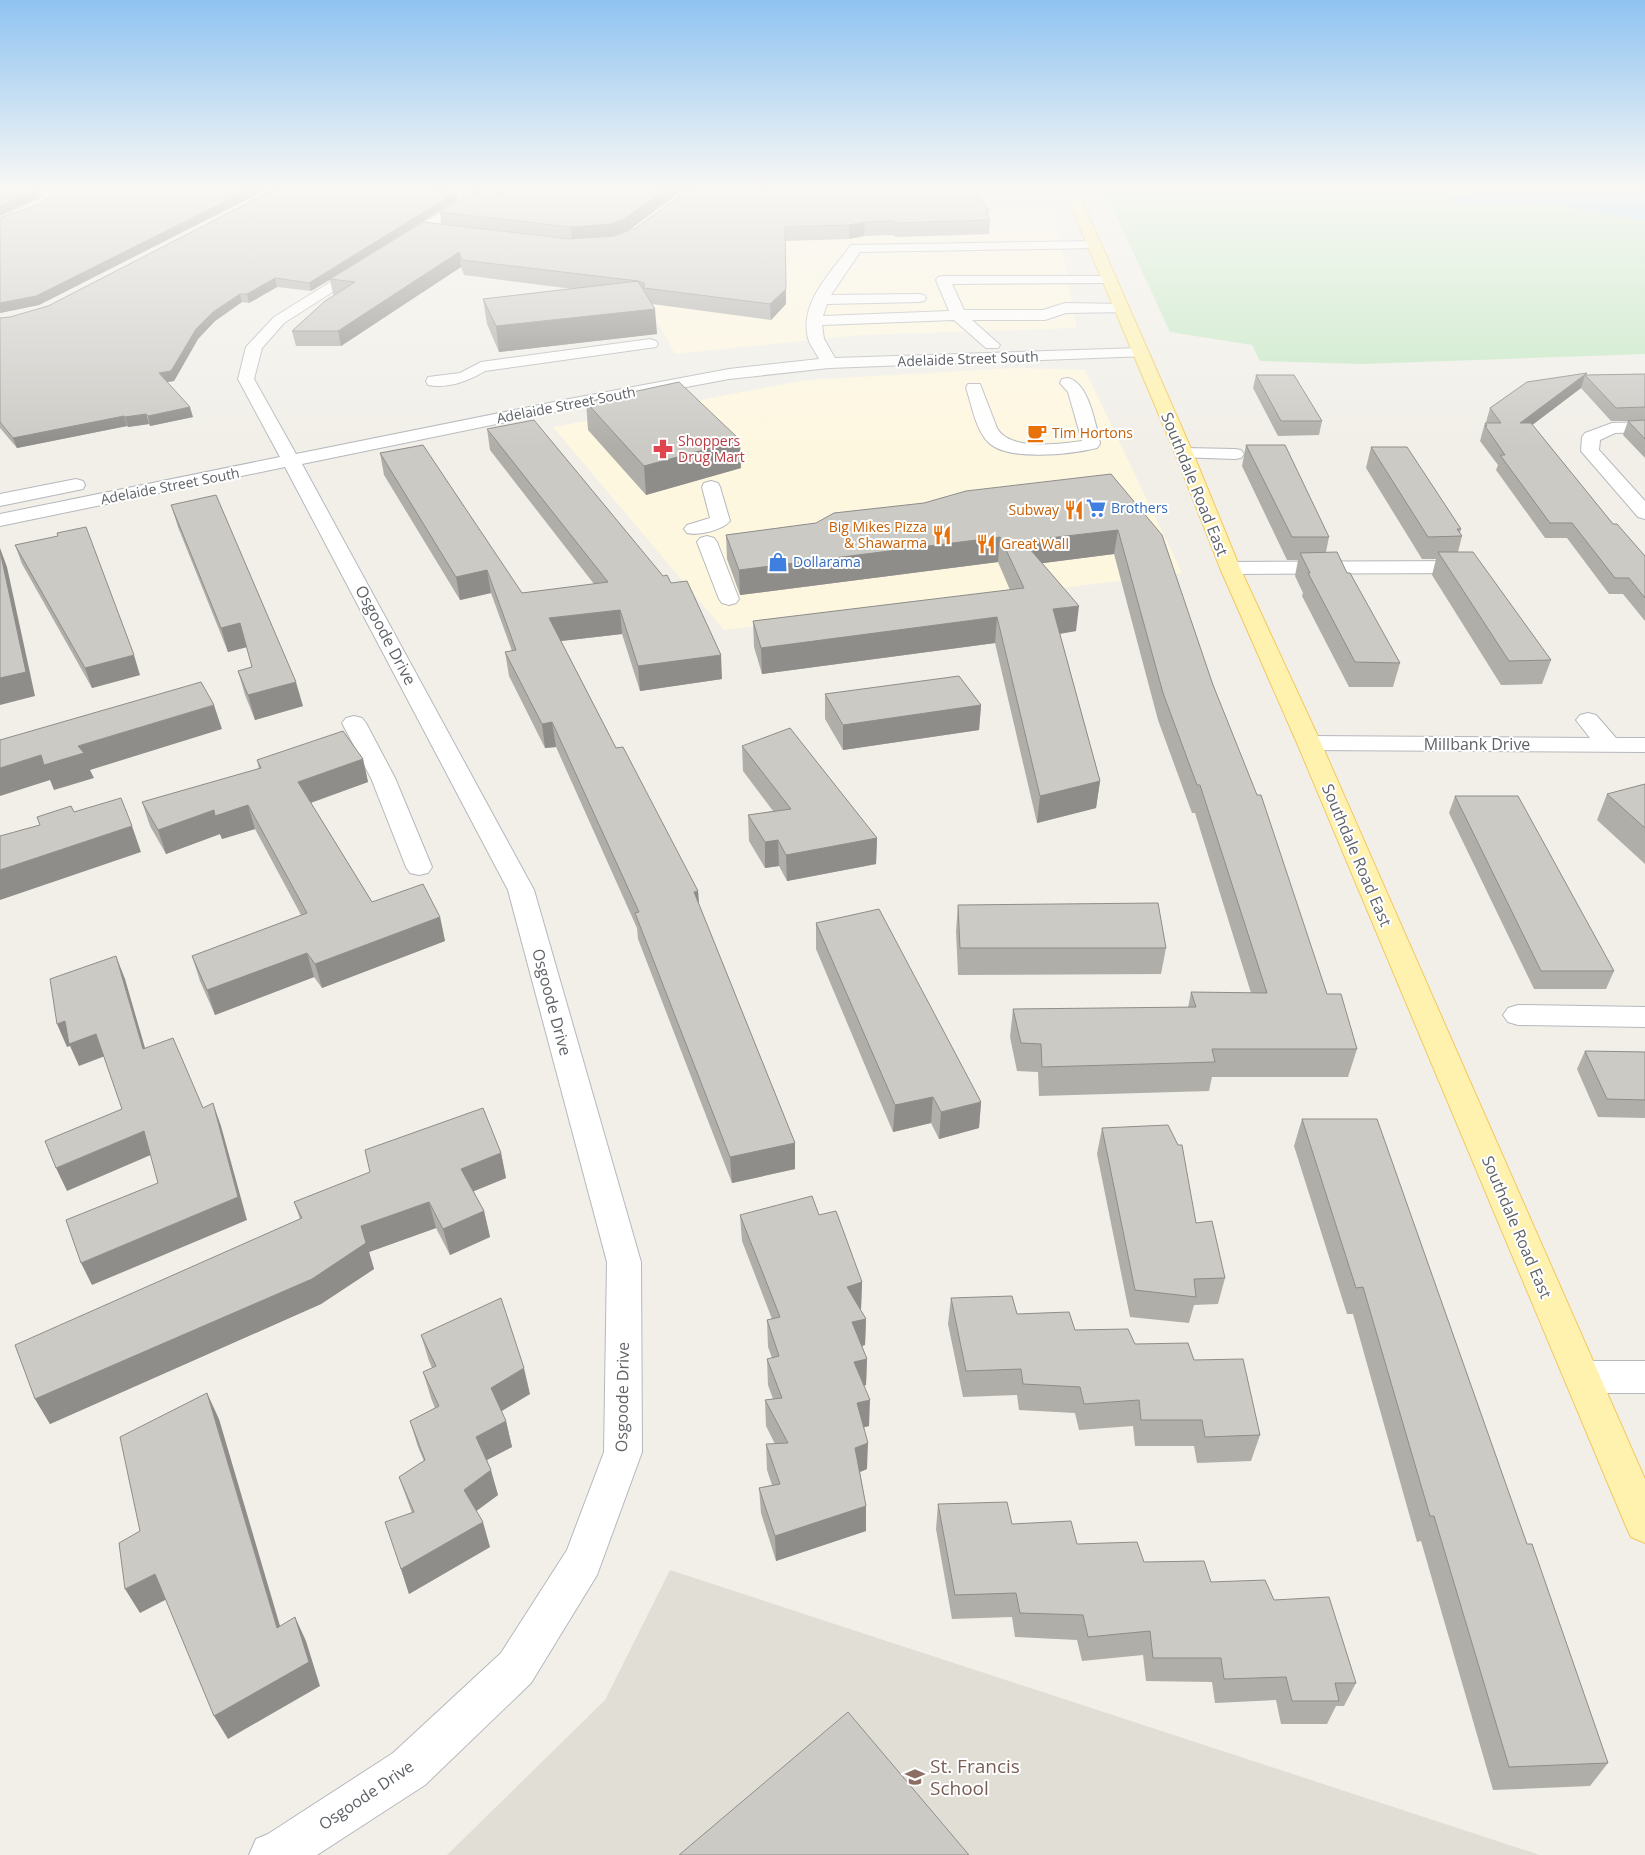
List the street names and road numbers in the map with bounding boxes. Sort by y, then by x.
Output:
street label: Adelaide Street South [897,347,1039,370]
street label: Adelaide Street South [495,382,637,427]
street label: Southdale Road East [1156,409,1234,559]
street label: Adelaide Street South [99,463,241,508]
street label: Osgoode Drive [350,581,422,689]
street label: Millbank Drive [1424,733,1530,755]
street label: Southdale Road East [1317,780,1397,930]
street label: Osgoode Drive [527,946,577,1058]
street label: Southdale Road East [1477,1152,1557,1302]
street label: Osgoode Drive [610,1342,634,1452]
street label: Osgoode Drive [314,1755,418,1835]

